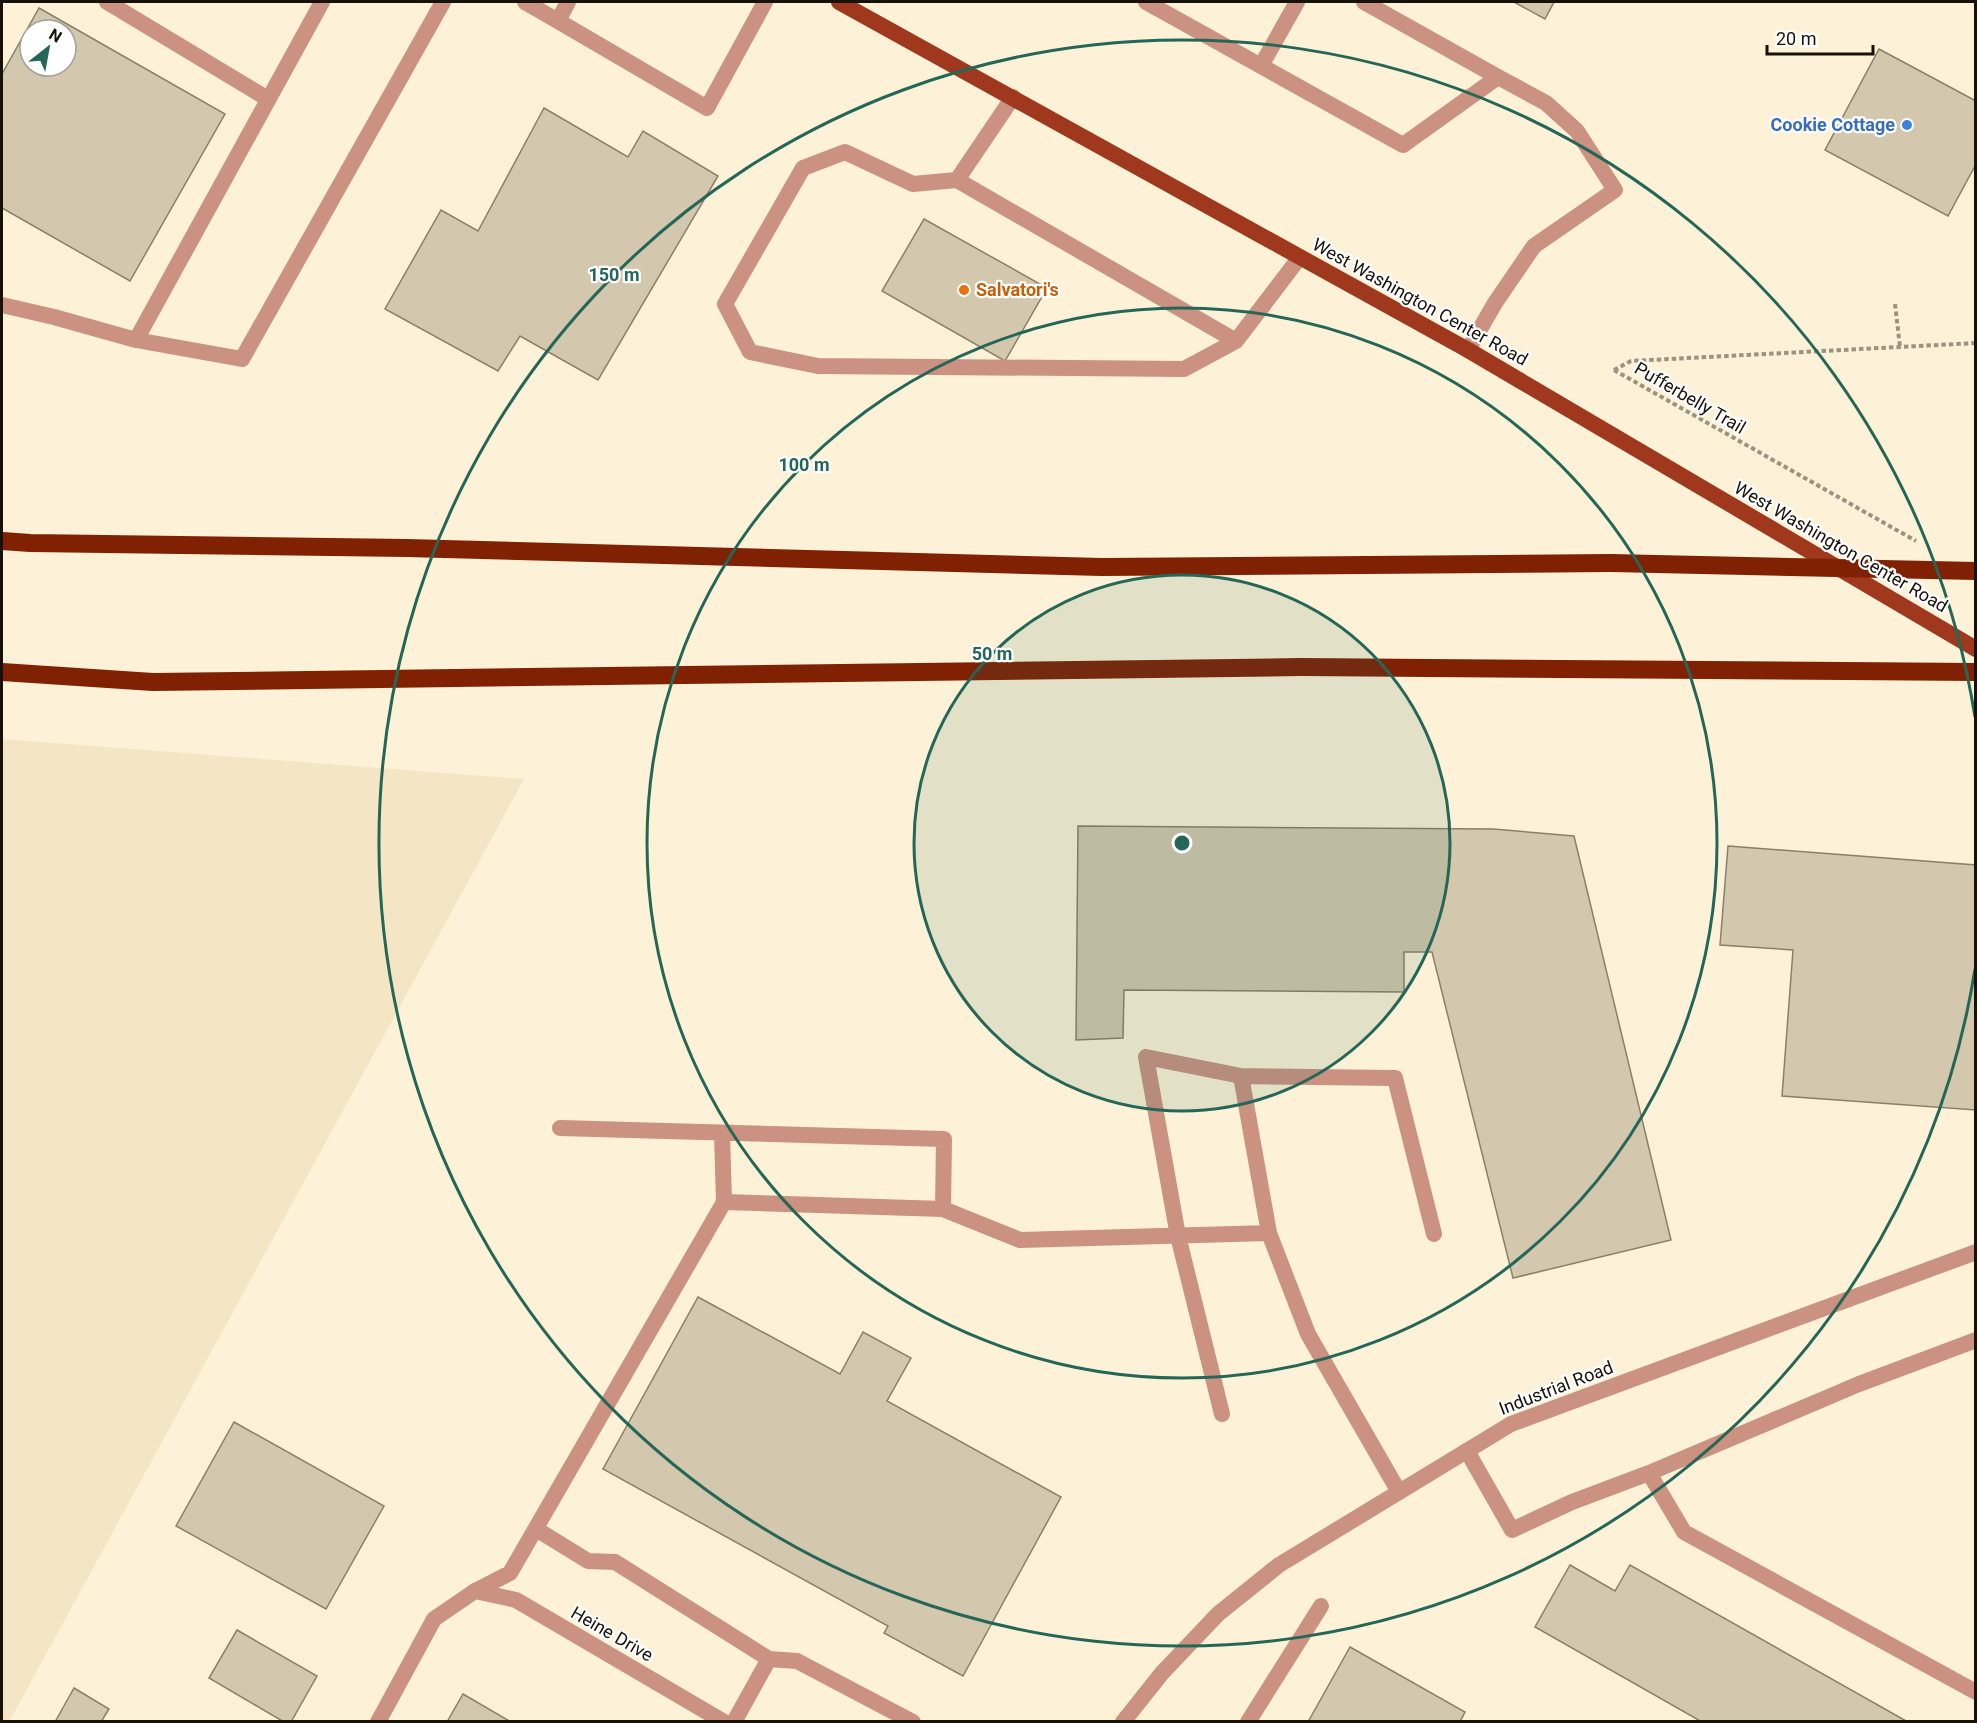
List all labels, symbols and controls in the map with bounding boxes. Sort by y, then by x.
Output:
north arrow [18,18,78,78]
scale bar [1767,18,1874,56]
text: N [46,25,65,47]
text: 20 m [1776,28,1816,49]
place label: Cookie Cottage [1771,114,1895,135]
marker: Cookie Cottage [1900,118,1914,132]
street label: West Washington Center Road [1309,234,1532,370]
text: 150 m [588,264,640,285]
place label: Salvatori's [976,279,1059,300]
marker: Salvatori's [957,283,971,297]
street label: Pufferbelly Trail [1631,357,1749,438]
text: 100 m [778,454,830,475]
street label: West Washington Center Road [1731,477,1952,616]
text: 50 m [972,643,1012,664]
centre of rings [1172,833,1192,853]
street label: Industrial Road [1496,1356,1616,1419]
street label: Heine Drive [568,1602,657,1665]

